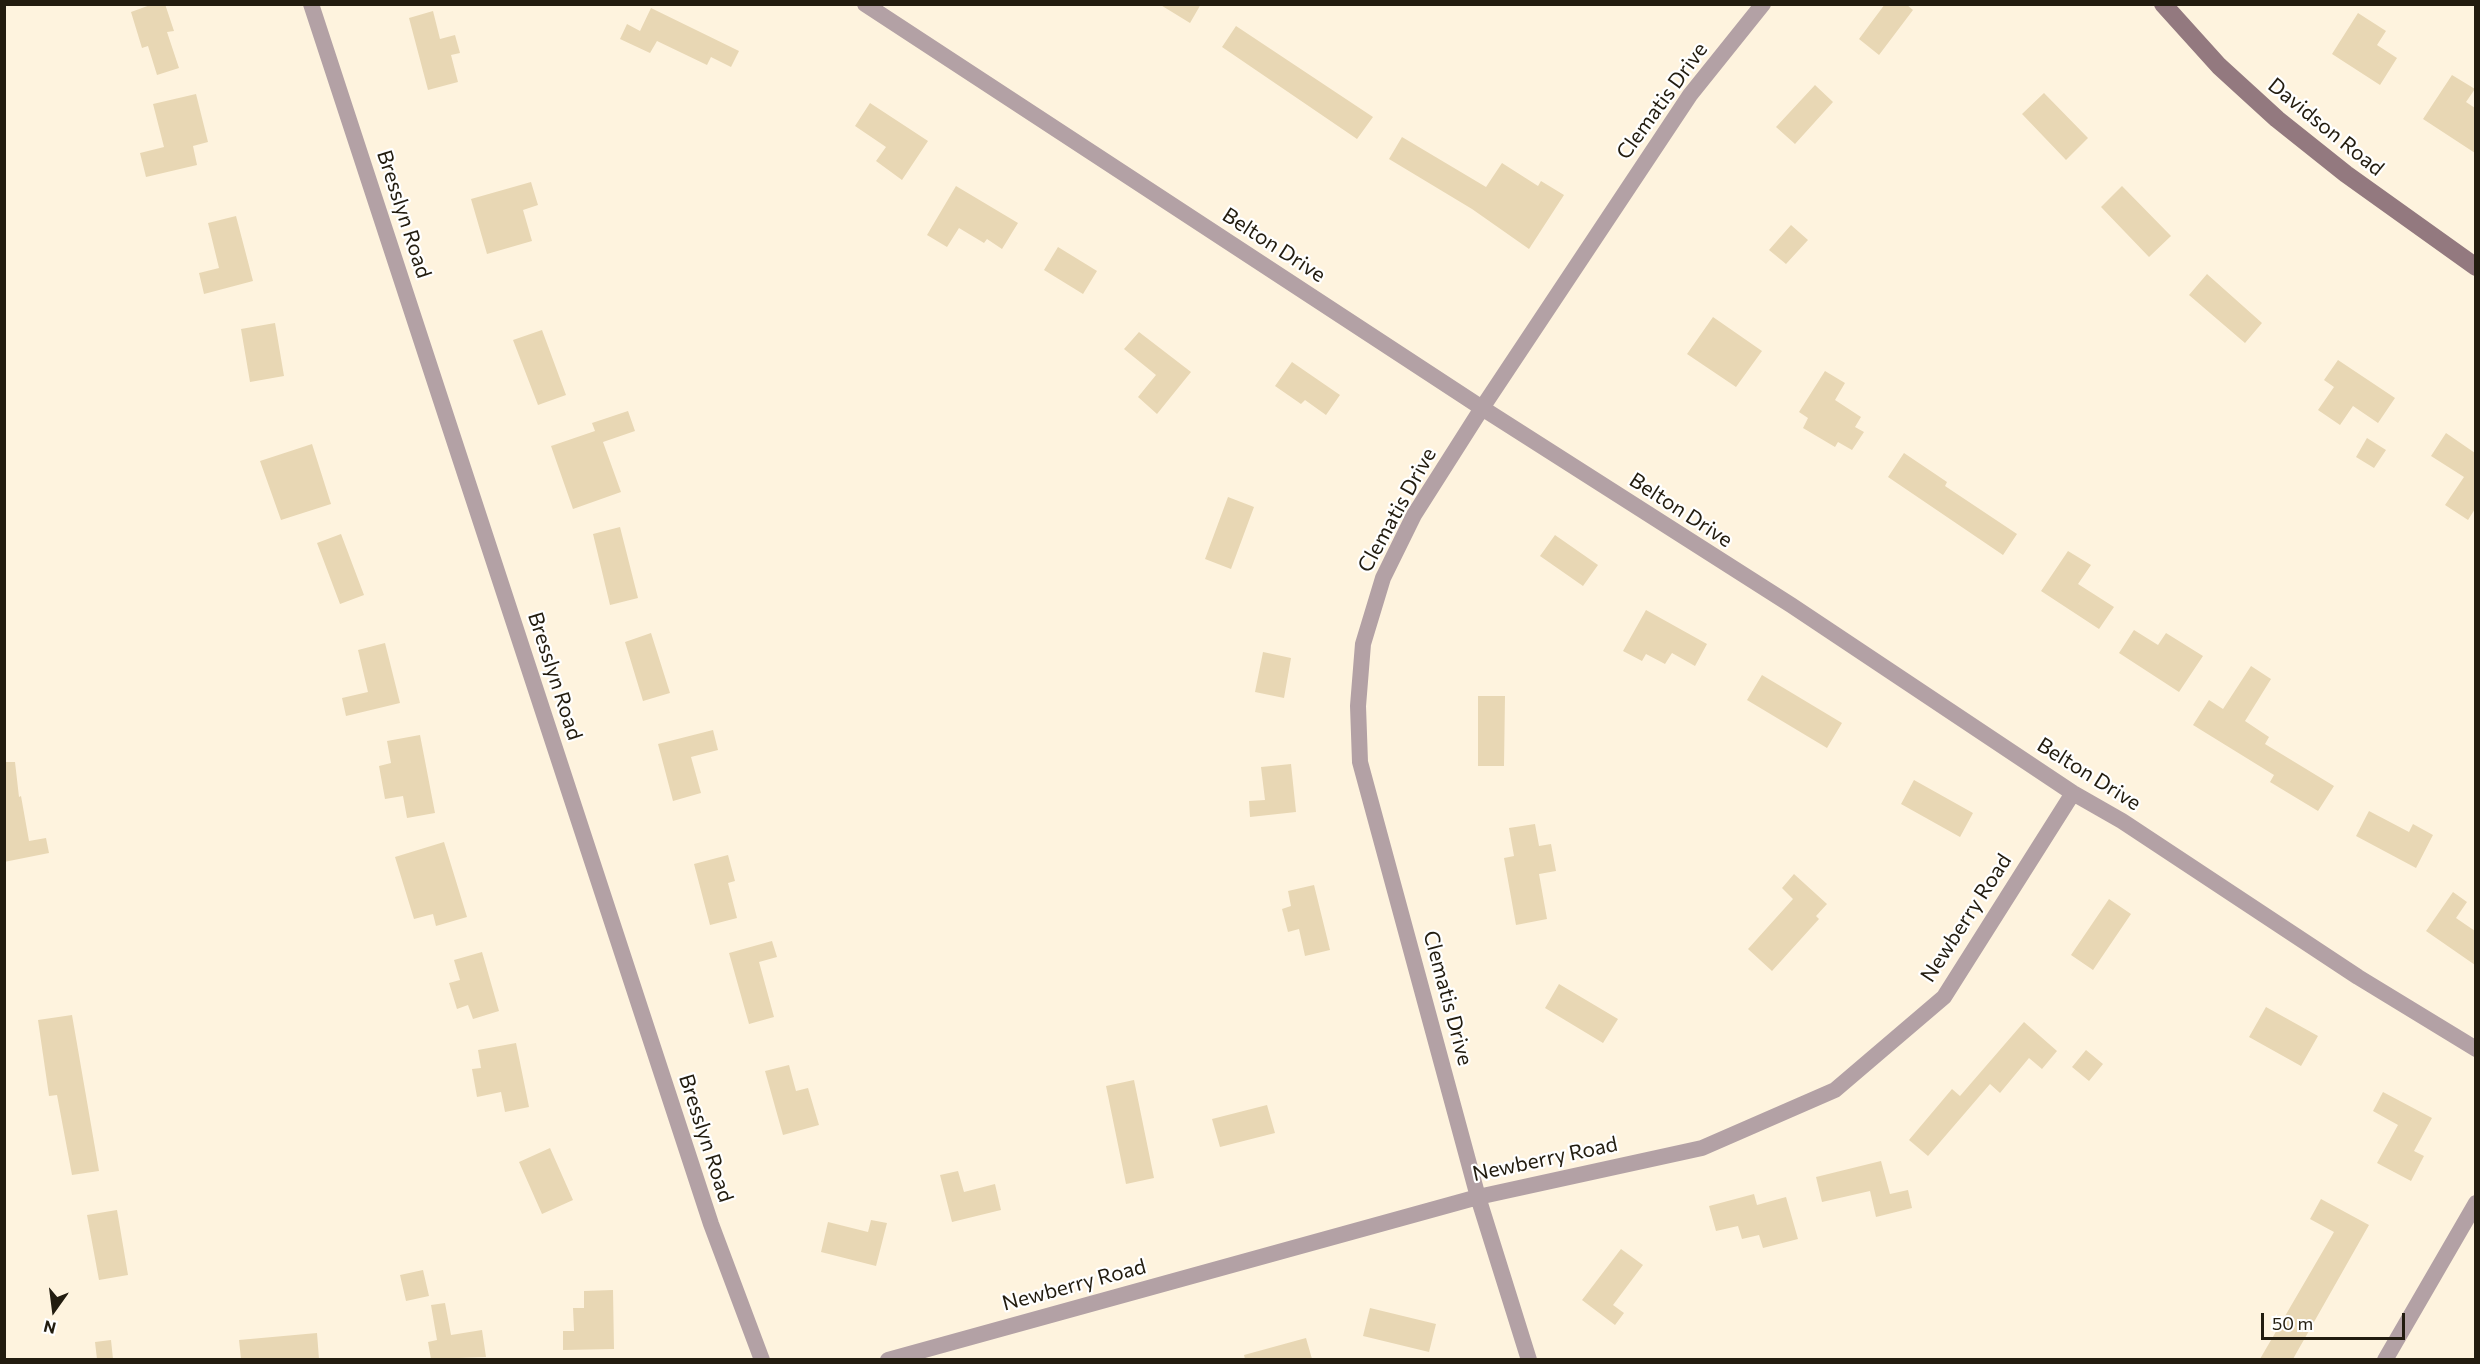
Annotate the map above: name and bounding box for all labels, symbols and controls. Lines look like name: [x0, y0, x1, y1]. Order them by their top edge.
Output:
street label: Clematis Drive: [1611, 38, 1713, 164]
street label: Davidson Road: [2263, 73, 2389, 181]
street label: Bresslyn Road: [371, 147, 437, 281]
street label: Belton Drive: [1218, 202, 1330, 288]
street label: Clematis Drive: [1352, 443, 1442, 577]
street label: Belton Drive: [1625, 467, 1737, 553]
street label: Bresslyn Road: [522, 609, 588, 743]
street label: Belton Drive: [2032, 732, 2146, 816]
street label: Newberry Road: [1915, 849, 2017, 987]
street label: Clematis Drive: [1418, 928, 1478, 1068]
street label: Bresslyn Road: [673, 1071, 739, 1205]
street label: Newberry Road: [1470, 1131, 1620, 1187]
street label: Newberry Road: [999, 1254, 1149, 1316]
north arrow: [24, 1280, 84, 1340]
scale bar: [2264, 1301, 2408, 1339]
text: 50 m: [2272, 1312, 2313, 1334]
text: N: [41, 1317, 58, 1339]

